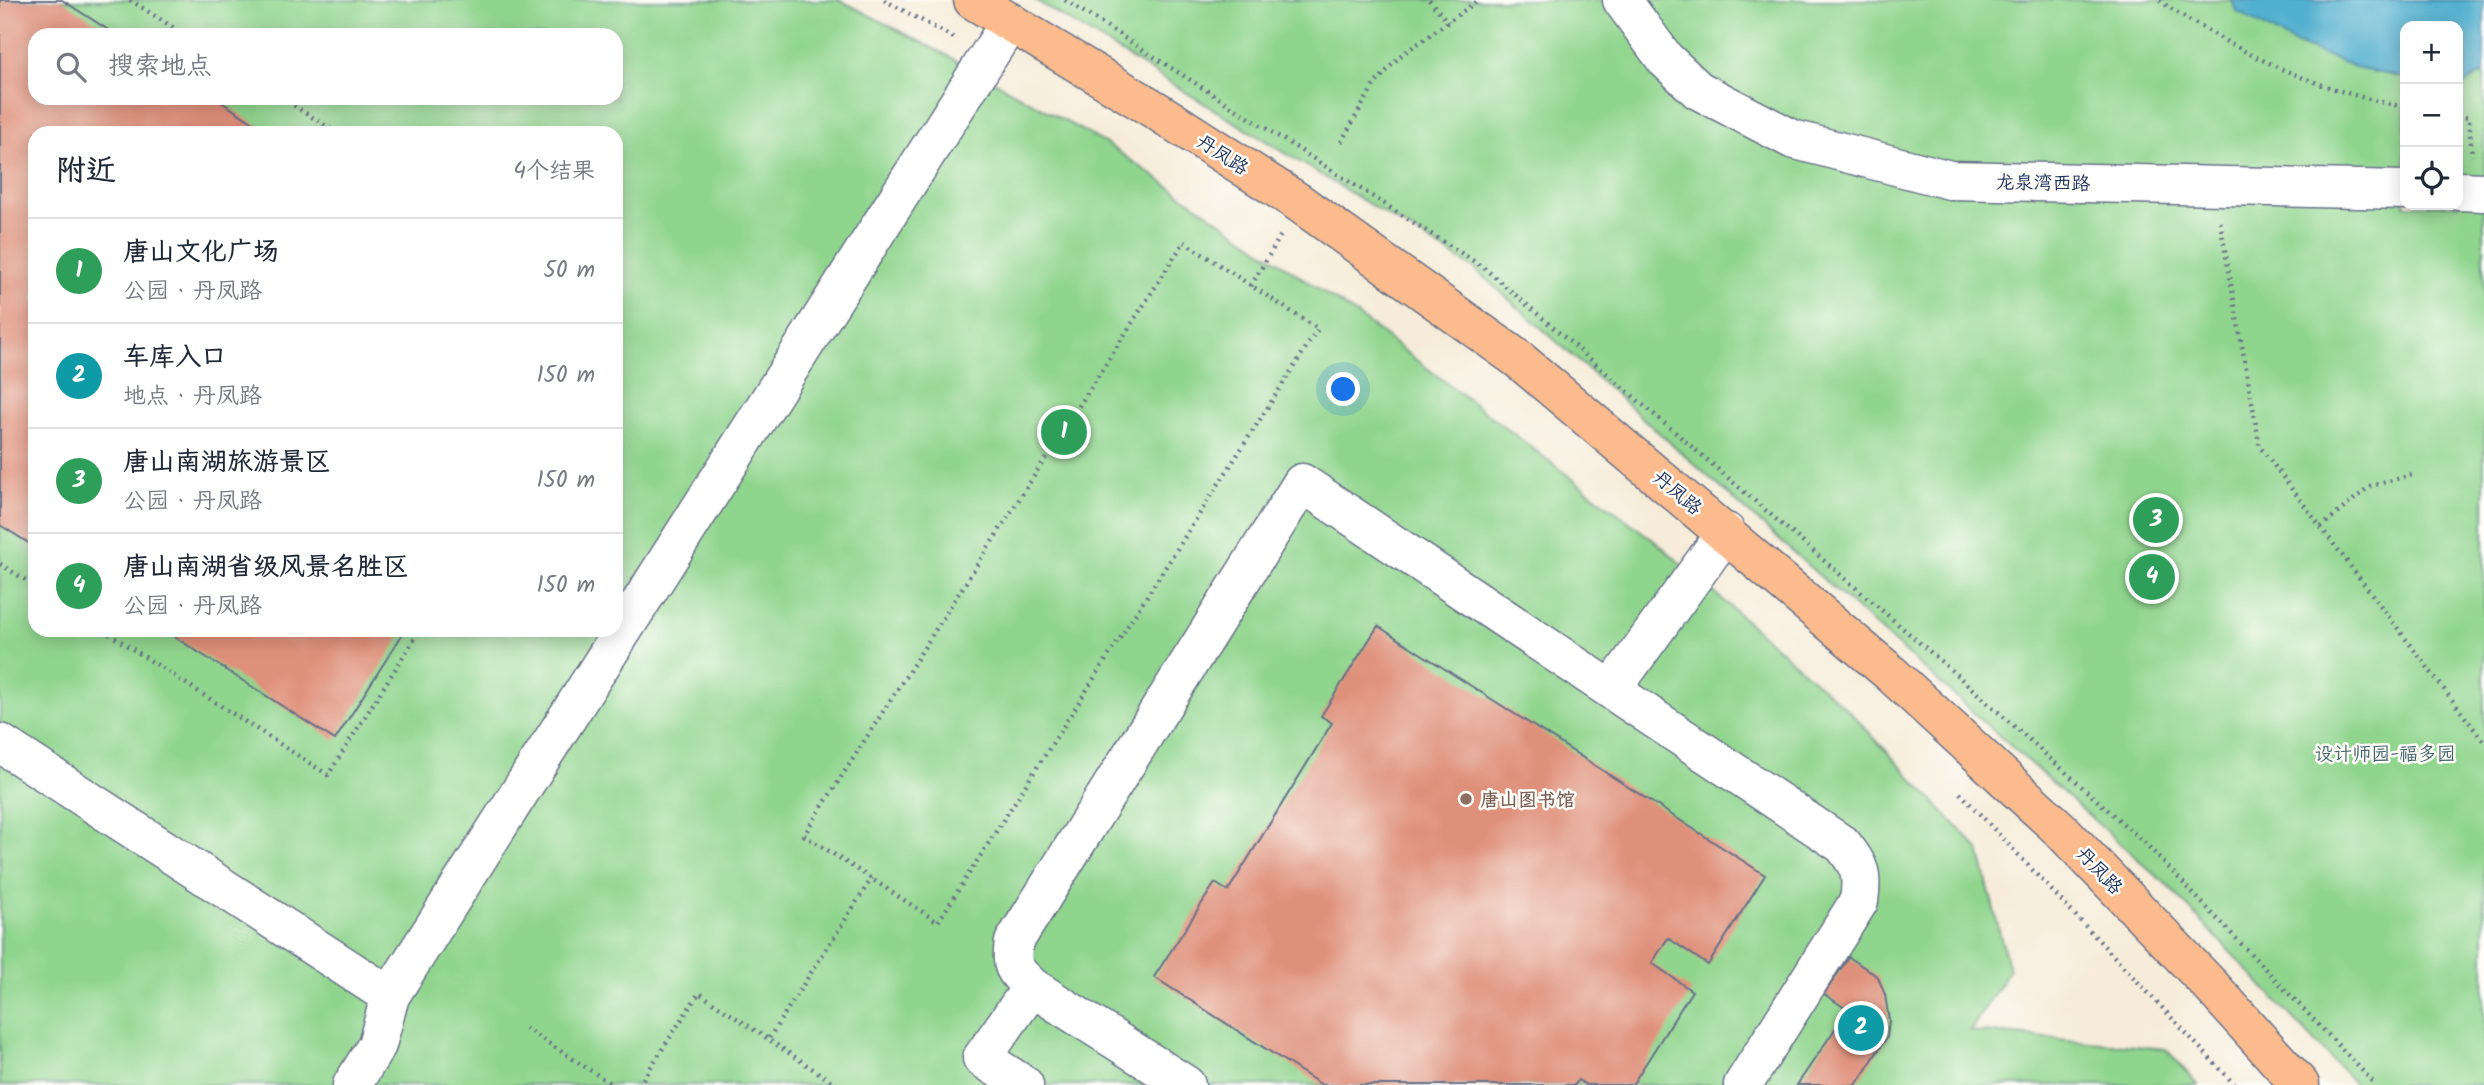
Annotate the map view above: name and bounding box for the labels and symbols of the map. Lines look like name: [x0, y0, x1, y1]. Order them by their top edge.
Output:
street label: 丹凤路: [1190, 128, 1254, 184]
street label: 龙泉湾西路: [1995, 168, 2091, 200]
your location: [1326, 372, 1360, 406]
pin: 1: [1041, 406, 1087, 458]
street label: 丹凤路: [1645, 464, 1708, 523]
pin: 3: [2133, 494, 2179, 546]
pin: 4: [2129, 551, 2175, 603]
park label: 设计师园-福多园: [2314, 740, 2456, 770]
place label: 唐山图书馆: [1480, 786, 1575, 816]
marker: 唐山图书馆: [1458, 791, 1474, 807]
street label: 丹凤路: [2068, 840, 2129, 902]
pin: 2: [1838, 1002, 1884, 1054]

